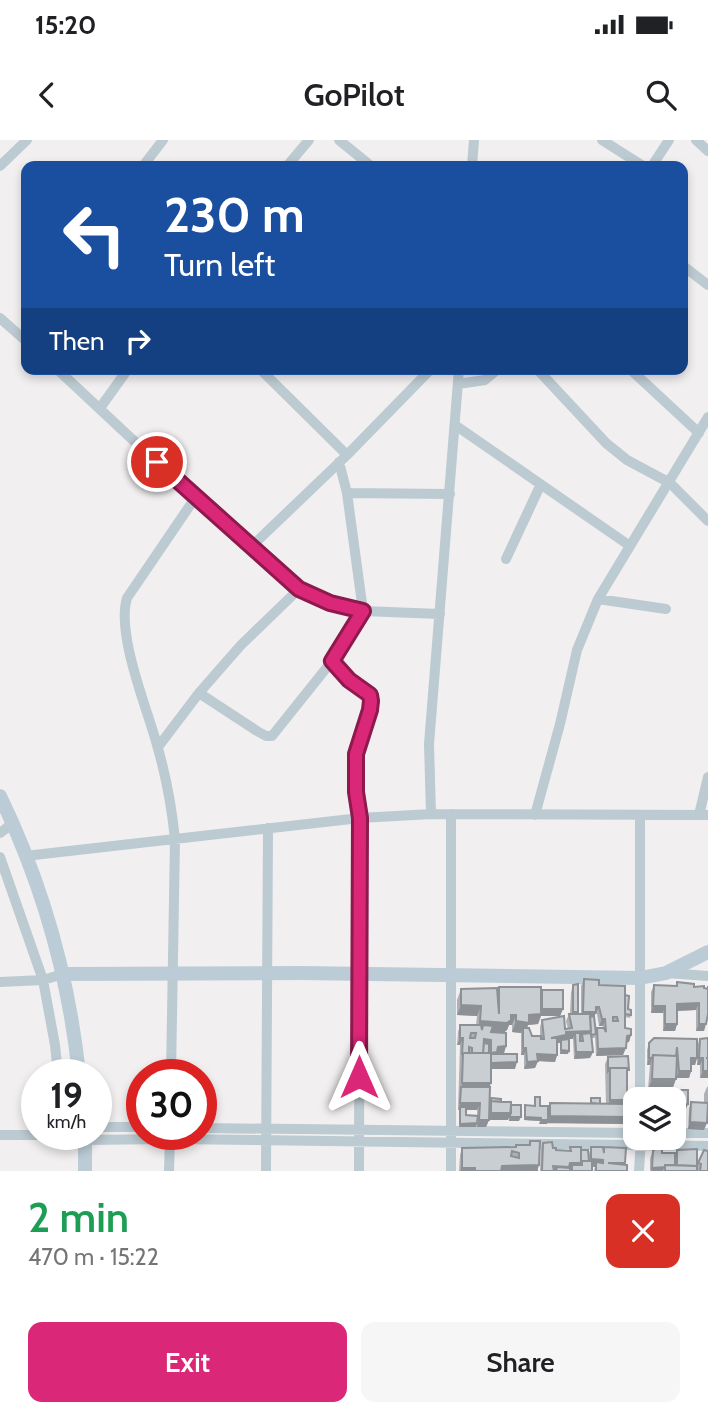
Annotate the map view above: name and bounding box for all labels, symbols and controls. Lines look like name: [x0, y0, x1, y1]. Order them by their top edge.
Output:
text: 15:20: [35, 9, 96, 41]
text: GoPilot: [303, 75, 405, 114]
icon: back: [28, 76, 66, 114]
icon: search: [642, 76, 680, 114]
text: 230 m: [164, 185, 305, 244]
icon: left: [49, 189, 140, 280]
text: Turn left: [164, 245, 275, 284]
icon: right: [119, 322, 157, 360]
text: Then: [49, 325, 105, 357]
pin: [127, 432, 187, 492]
icon: arrive: [138, 443, 176, 481]
position arrow: [322, 1040, 396, 1114]
speed limit sign: 30: [126, 1059, 217, 1150]
text: 19: [50, 1074, 83, 1117]
map controls: [623, 1087, 686, 1150]
button: layers: [623, 1087, 686, 1150]
text: km/h: [47, 1111, 86, 1133]
text: 2 min: [28, 1191, 129, 1243]
button: close: [606, 1194, 680, 1268]
text: 470 m · 15:22: [28, 1243, 159, 1271]
button: Exit: [28, 1322, 347, 1402]
button: Share: [361, 1322, 680, 1402]

